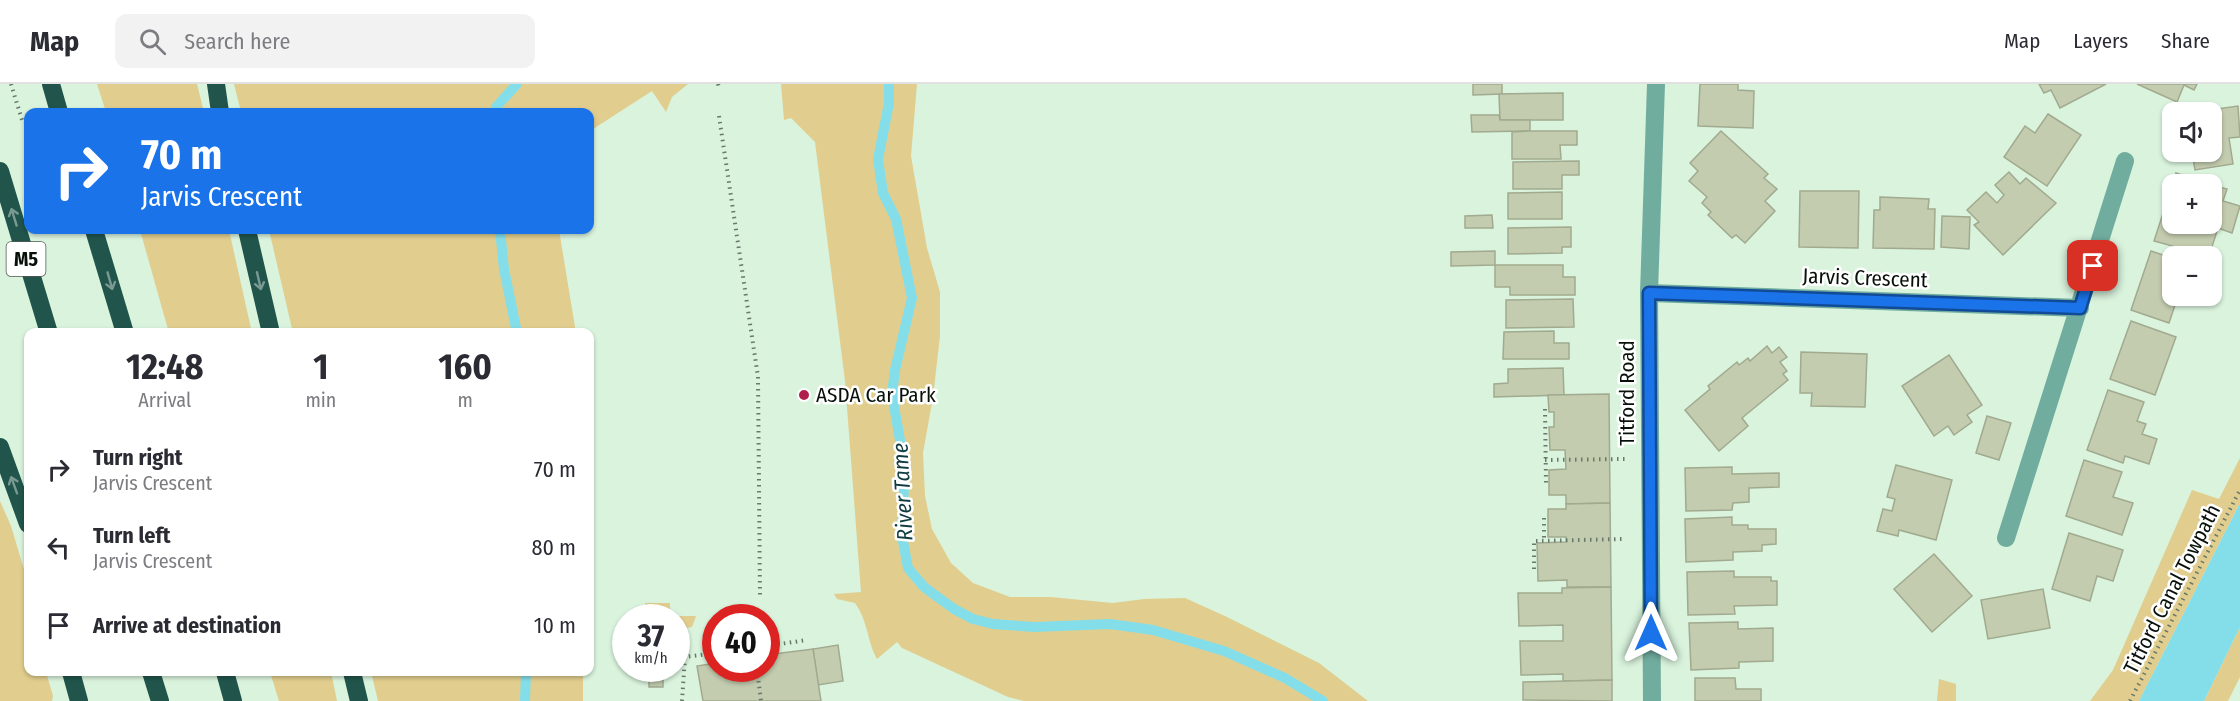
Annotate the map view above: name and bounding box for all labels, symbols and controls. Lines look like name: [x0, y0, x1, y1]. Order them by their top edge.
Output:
search box: [115, 14, 535, 68]
text: Map: [30, 25, 79, 58]
icon: search: [136, 25, 169, 58]
text: Search here: [184, 28, 290, 55]
text: Map: [2004, 28, 2040, 54]
text: Layers: [2073, 28, 2128, 54]
text: Share: [2161, 28, 2210, 54]
map controls: [2162, 102, 2222, 306]
button: sound: [2162, 102, 2222, 162]
text: 70 m: [141, 130, 222, 180]
icon: right: [42, 132, 120, 210]
button: +: [2162, 174, 2222, 234]
text: Jarvis Crescent: [141, 181, 302, 213]
one-way arrow: [8, 208, 19, 227]
pin: [2067, 240, 2118, 291]
road number: M5: [6, 242, 46, 276]
button: −: [2162, 246, 2222, 306]
icon: arrive: [2076, 249, 2109, 282]
street label: Jarvis Crescent: [1802, 263, 1928, 293]
one-way arrow: [105, 271, 116, 290]
one-way arrow: [254, 271, 266, 290]
street label: Titford Road: [1614, 340, 1640, 446]
text: 12:48: [126, 345, 203, 389]
text: 1: [313, 345, 328, 389]
text: 160: [438, 345, 492, 389]
place label: ASDA Car Park: [816, 382, 936, 408]
text: Arrival: [138, 388, 191, 412]
text: min: [305, 388, 336, 412]
text: m: [457, 388, 473, 412]
marker: ASDA Car Park: [797, 388, 811, 402]
water label: River Tame: [886, 442, 919, 542]
text: Turn right: [93, 444, 182, 471]
icon: right: [42, 453, 75, 486]
text: 70 m: [534, 456, 576, 483]
text: Jarvis Crescent: [93, 471, 212, 495]
one-way arrow: [8, 477, 19, 495]
street label: Titford Canal Towpath: [2118, 500, 2226, 678]
text: Turn left: [93, 522, 171, 549]
icon: left: [42, 531, 75, 564]
text: 80 m: [531, 534, 576, 561]
text: Jarvis Crescent: [93, 549, 212, 573]
position arrow: [1619, 601, 1683, 665]
speed limit sign: 40: [702, 604, 780, 682]
icon: arrive: [42, 609, 75, 642]
text: Arrive at destination: [93, 612, 281, 639]
text: 10 m: [534, 612, 576, 639]
text: 37: [638, 618, 664, 654]
text: km/h: [634, 649, 668, 667]

